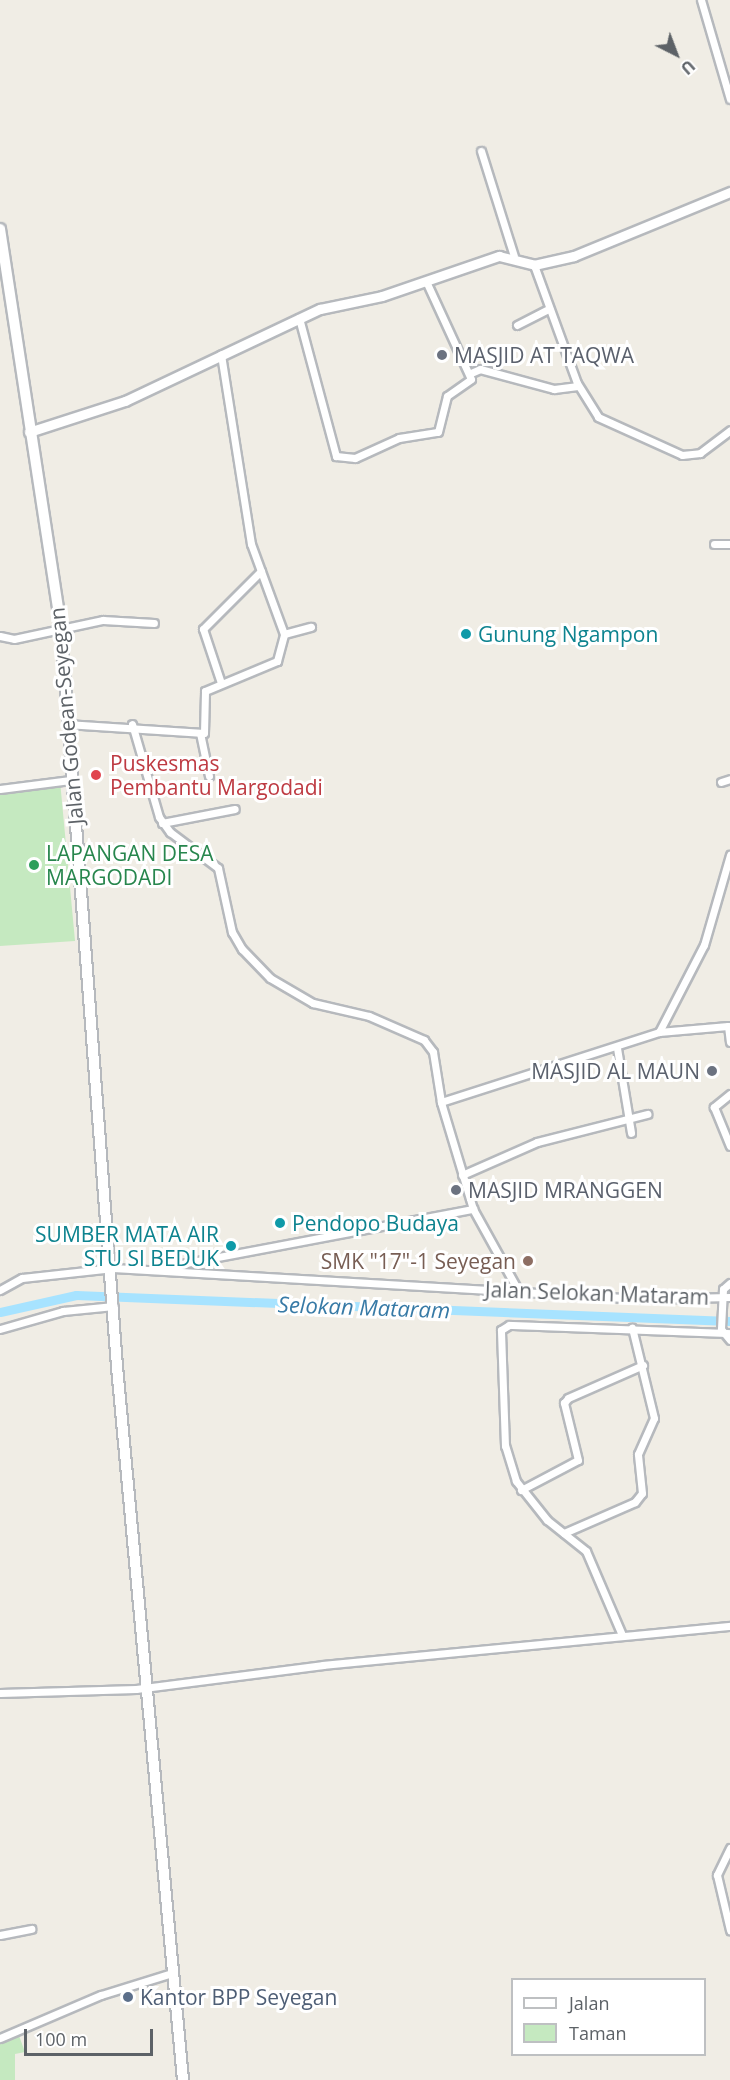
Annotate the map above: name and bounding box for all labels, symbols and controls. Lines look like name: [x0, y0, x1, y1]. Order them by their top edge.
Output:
north arrow: [646, 24, 706, 84]
text: U: [676, 55, 700, 80]
place label: MASJID AT TAQWA: [454, 342, 634, 368]
marker: MASJID AT TAQWA: [435, 348, 449, 362]
street label: Jalan Godean-Seyegan: [44, 606, 88, 826]
place label: Gunung Ngampon: [478, 621, 658, 647]
marker: Gunung Ngampon: [459, 627, 473, 641]
place label: Puskesmas Pembantu Margodadi: [110, 750, 323, 800]
marker: Puskesmas Pembantu Margodadi: [87, 766, 105, 784]
place label: LAPANGAN DESA MARGODADI: [46, 840, 213, 890]
marker: LAPANGAN DESA MARGODADI: [27, 858, 41, 872]
place label: MASJID AL MAUN: [531, 1058, 700, 1084]
marker: MASJID AL MAUN: [705, 1064, 719, 1078]
place label: MASJID MRANGGEN: [468, 1177, 663, 1203]
marker: MASJID MRANGGEN: [449, 1183, 463, 1197]
place label: Pendopo Budaya: [292, 1210, 459, 1236]
marker: Pendopo Budaya: [273, 1216, 287, 1230]
place label: SUMBER MATA AIR STU SI BEDUK: [35, 1221, 219, 1271]
marker: SUMBER MATA AIR STU SI BEDUK: [224, 1239, 238, 1253]
place label: SMK "17"-1 Seyegan: [321, 1248, 516, 1274]
marker: SMK "17"-1 Seyegan: [521, 1254, 535, 1268]
street label: Jalan Selokan Mataram: [484, 1276, 710, 1310]
water label: Selokan Mataram: [277, 1291, 451, 1323]
legend: [511, 1978, 706, 2056]
place label: Kantor BPP Seyegan: [140, 1984, 337, 2010]
marker: Kantor BPP Seyegan: [121, 1990, 135, 2004]
text: Jalan: [569, 1991, 609, 2015]
scale bar: [27, 2017, 156, 2055]
text: Taman: [569, 2021, 627, 2045]
text: 100 m: [35, 2027, 87, 2051]

